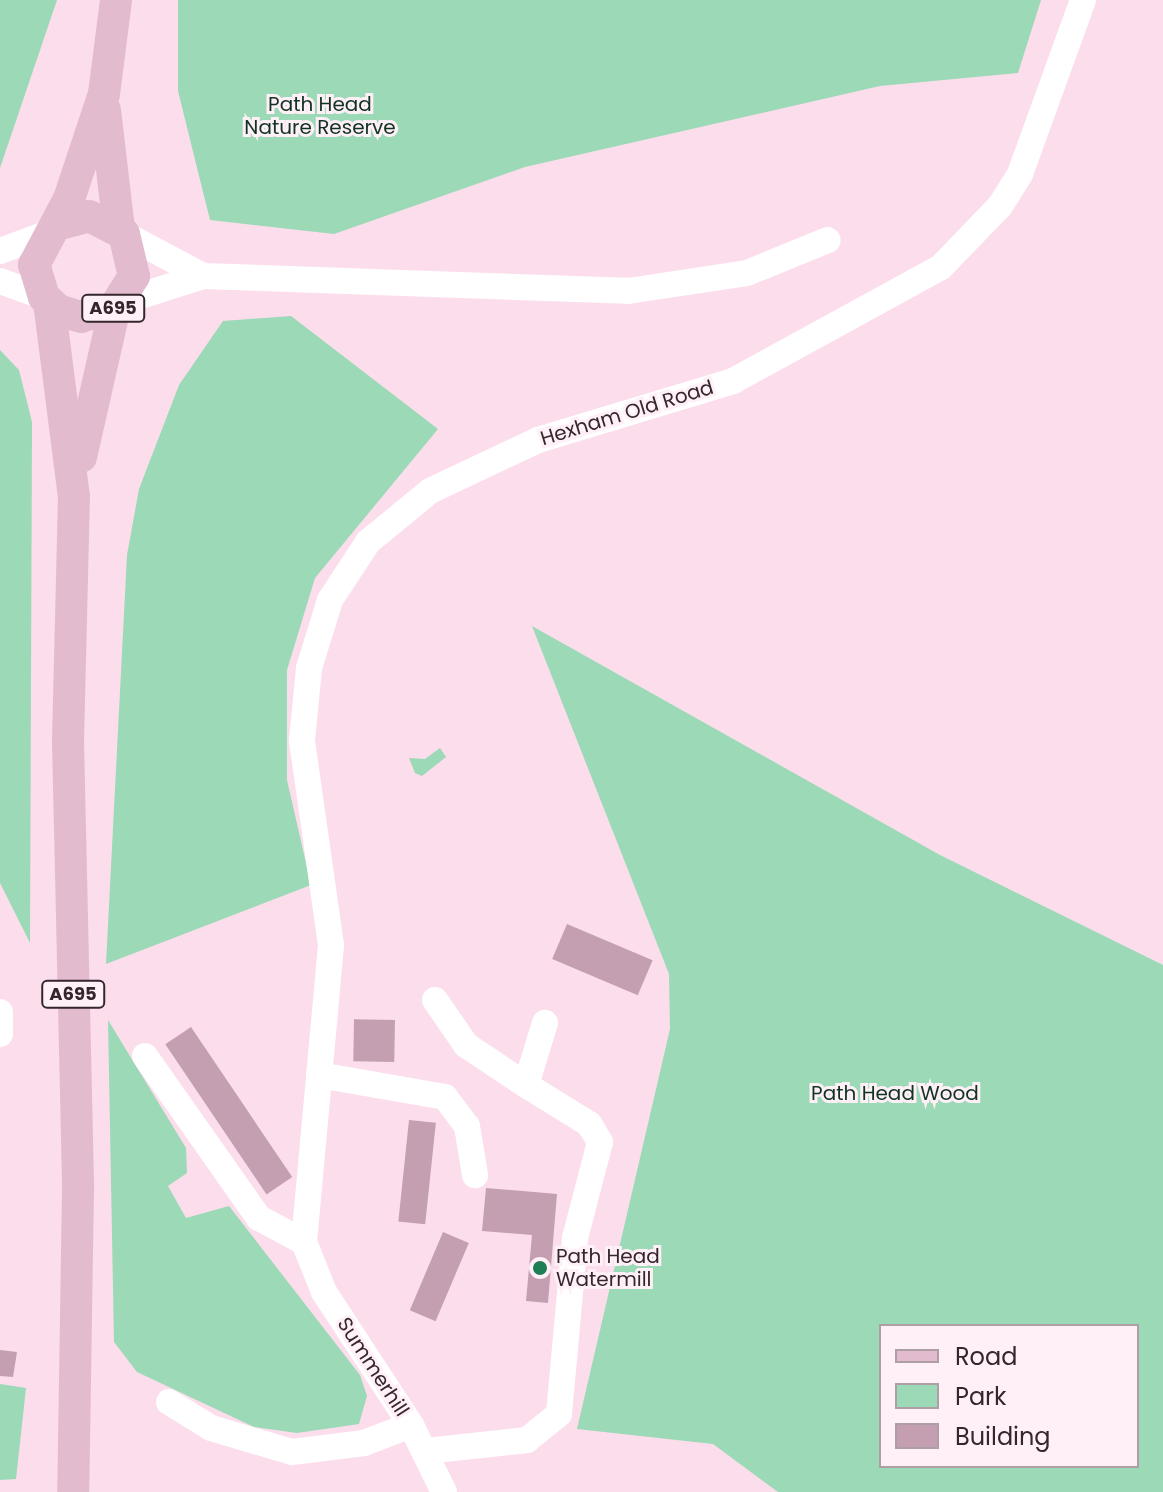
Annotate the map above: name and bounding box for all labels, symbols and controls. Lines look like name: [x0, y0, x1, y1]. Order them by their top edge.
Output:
park label: Path Head Nature Reserve: [244, 93, 396, 140]
road number: A695: [81, 294, 145, 322]
street label: Hexham Old Road: [538, 375, 716, 451]
road number: A695: [41, 980, 105, 1008]
park label: Path Head Wood: [811, 1081, 979, 1105]
place label: Path Head Watermill: [556, 1244, 660, 1291]
marker: Path Head Watermill: [531, 1259, 549, 1277]
street label: Summerhill: [332, 1313, 414, 1421]
legend: [879, 1324, 1139, 1468]
text: Road: [955, 1340, 1017, 1373]
text: Park: [955, 1380, 1006, 1413]
text: Building: [955, 1420, 1051, 1453]

